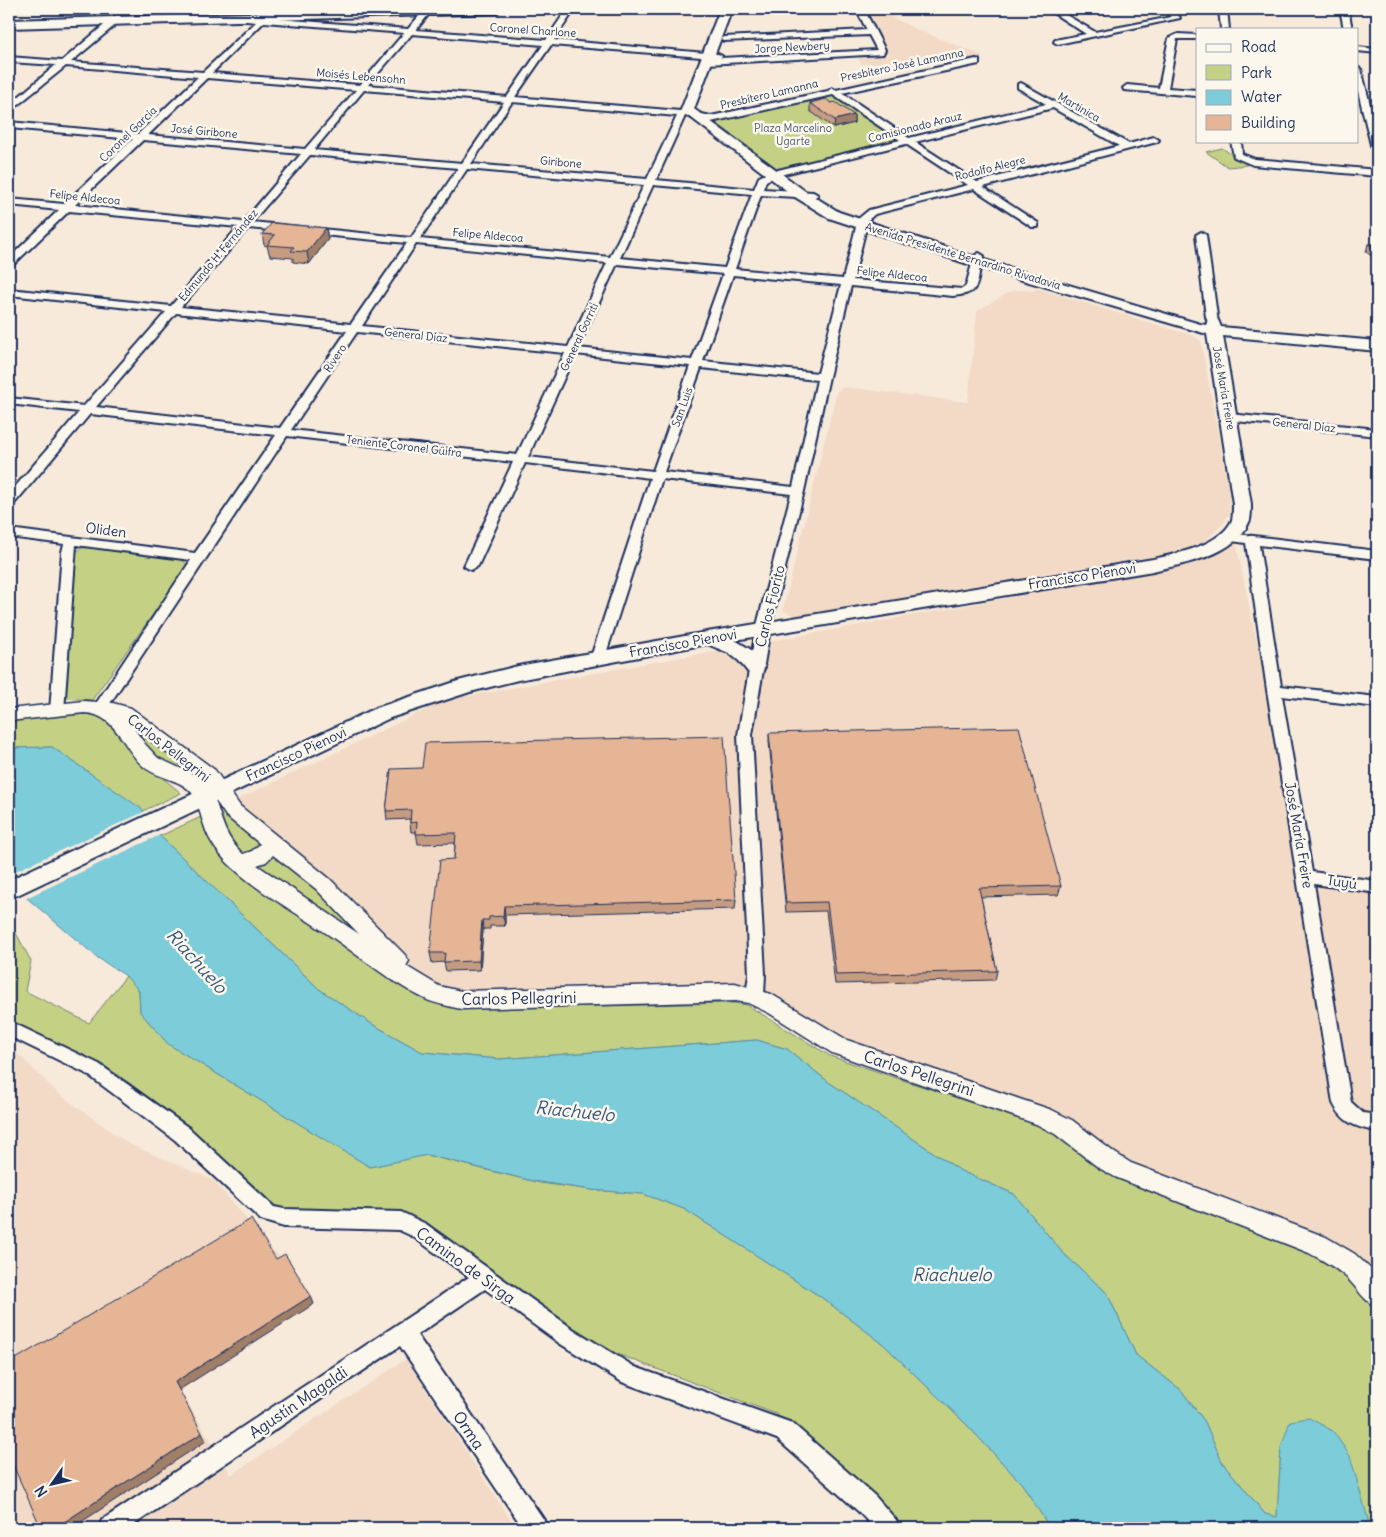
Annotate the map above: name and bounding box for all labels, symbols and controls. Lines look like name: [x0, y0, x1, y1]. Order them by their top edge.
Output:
street label: Coronel Charlone: [489, 20, 577, 40]
legend: [1196, 28, 1358, 142]
text: Road: [1241, 37, 1276, 56]
street label: Jorge Newbery: [754, 38, 830, 56]
street label: Presbítero José Lamanna: [839, 45, 965, 85]
text: Park: [1241, 63, 1272, 82]
street label: Moisés Lebensohn: [316, 65, 406, 87]
street label: Presbítero Lamanna: [719, 76, 819, 112]
text: Water: [1241, 87, 1282, 106]
street label: Martinica: [1055, 89, 1103, 125]
street label: Coronel García: [96, 103, 160, 165]
street label: Comisionado Arauz: [867, 109, 963, 145]
text: Building: [1241, 113, 1296, 132]
street label: José Giribone: [170, 121, 238, 141]
park label: Plaza Marcelino Ugarte: [754, 121, 832, 148]
street label: Rodolfo Alegre: [953, 152, 1027, 184]
street label: Giribone: [540, 153, 583, 171]
street label: Felipe Aldecoa: [49, 186, 121, 208]
street label: Edmundo H. Fernández: [175, 206, 261, 304]
street label: Avenida Presidente Bernardino Rivadavia: [863, 219, 1063, 293]
street label: Felipe Aldecoa: [452, 225, 524, 245]
street label: Felipe Aldecoa: [856, 263, 928, 285]
street label: General Gorriti: [557, 301, 601, 373]
street label: General Díaz: [384, 325, 448, 345]
street label: Rivero: [320, 341, 350, 375]
street label: José María Freire: [1210, 345, 1238, 431]
street label: San Luis: [668, 385, 696, 429]
street label: General Díaz: [1272, 415, 1336, 435]
street label: Teniente Coronel Güifra: [345, 432, 463, 460]
street label: Oliden: [85, 519, 127, 541]
street label: Francisco Pienovi: [1027, 559, 1137, 593]
street label: Carlos Fiorito: [751, 563, 789, 649]
street label: Francisco Pienovi: [628, 625, 738, 661]
street label: Carlos Pellegrini: [124, 710, 214, 786]
street label: Francisco Pienovi: [243, 723, 349, 785]
street label: José María Freire: [1281, 780, 1317, 890]
street label: Tuyú: [1326, 871, 1358, 893]
water label: Riachuelo: [162, 924, 233, 999]
street label: Carlos Pellegrini: [461, 987, 577, 1009]
street label: Carlos Pellegrini: [861, 1046, 977, 1100]
water label: Riachuelo: [534, 1095, 617, 1127]
street label: Camino de Sirga: [412, 1222, 520, 1308]
water label: Riachuelo: [912, 1263, 993, 1286]
street label: Agustín Magaldi: [245, 1362, 351, 1442]
street label: Orma: [449, 1407, 489, 1453]
north arrow: [28, 1460, 78, 1510]
text: N: [31, 1482, 51, 1500]

